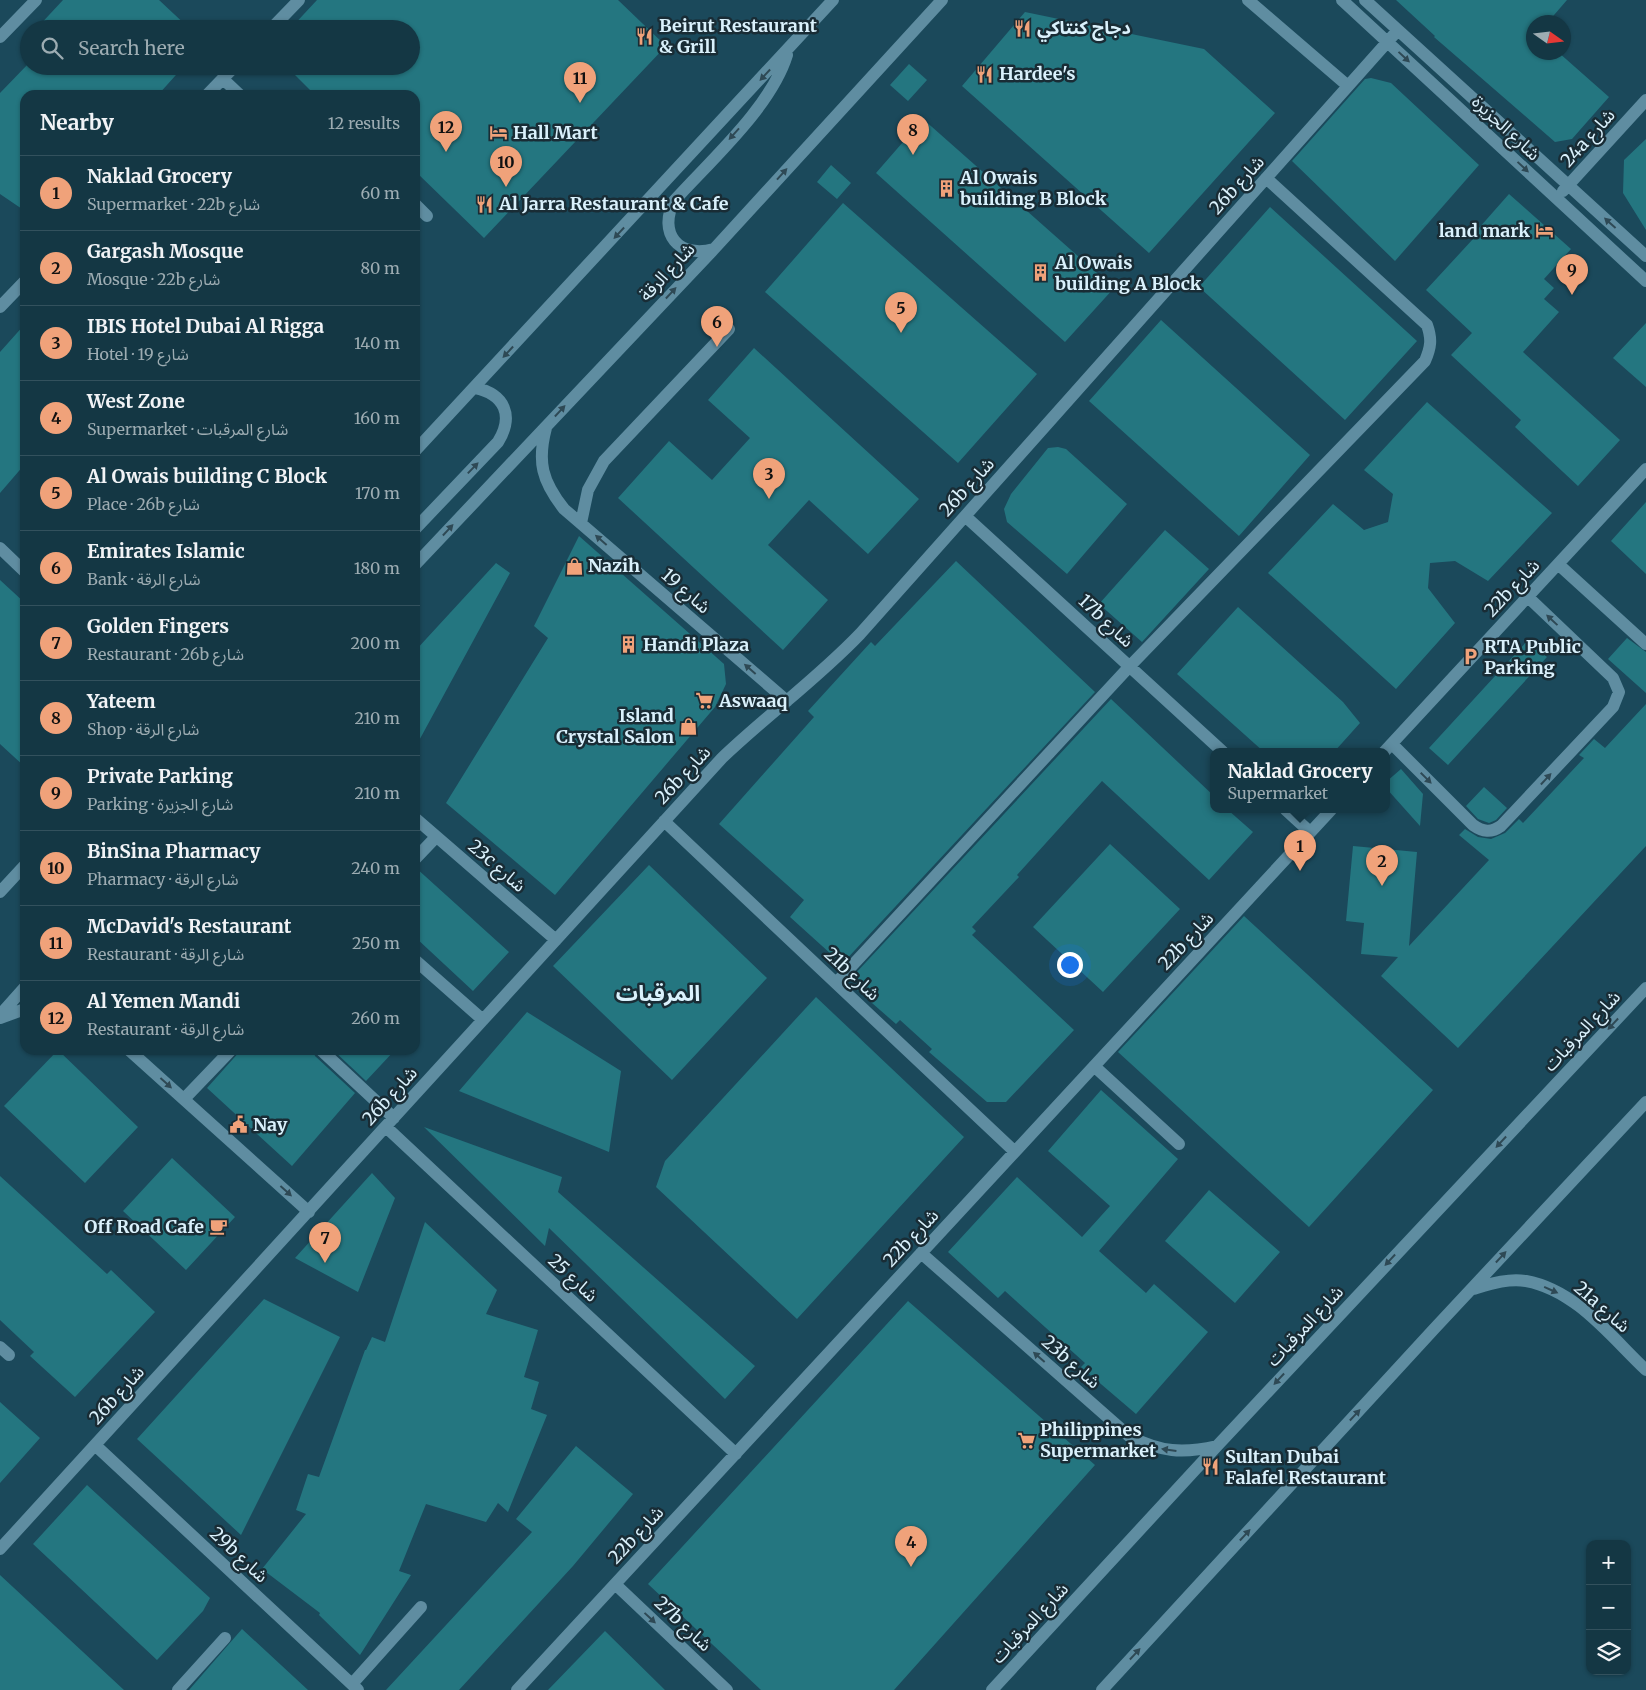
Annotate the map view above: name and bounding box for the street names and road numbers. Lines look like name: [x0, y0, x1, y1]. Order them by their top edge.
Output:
street label: شارع الجزيرة: [1465, 90, 1545, 167]
street label: 24a شارع: [1555, 104, 1622, 174]
street label: 26b شارع: [1204, 150, 1271, 221]
street label: شارع الرقة: [634, 238, 702, 308]
street label: 26b شارع: [934, 452, 1001, 523]
street label: 22b شارع: [1479, 554, 1546, 624]
street label: شارع 19: [655, 563, 716, 620]
street label: 17b شارع: [1072, 589, 1139, 654]
street label: 26b شارع: [650, 741, 718, 811]
street label: 23c شارع: [462, 834, 531, 899]
street label: 22b شارع: [1153, 907, 1220, 977]
street label: 21b شارع: [818, 942, 885, 1007]
street label: شارع المرقبات: [1538, 985, 1627, 1078]
street label: 26b شارع: [357, 1061, 424, 1132]
street label: 22b شارع: [878, 1204, 945, 1274]
street label: شارع 25: [542, 1249, 603, 1309]
street label: 21a شارع: [1567, 1276, 1635, 1340]
street label: شارع المرقبات: [1261, 1280, 1350, 1373]
street label: 23b شارع: [1035, 1330, 1105, 1396]
street label: 26b شارع: [84, 1360, 151, 1431]
street label: 22b شارع: [603, 1501, 670, 1571]
street label: 29b شارع: [203, 1522, 273, 1590]
street label: شارع المرقبات: [986, 1577, 1075, 1670]
street label: 27b شارع: [648, 1591, 717, 1658]

